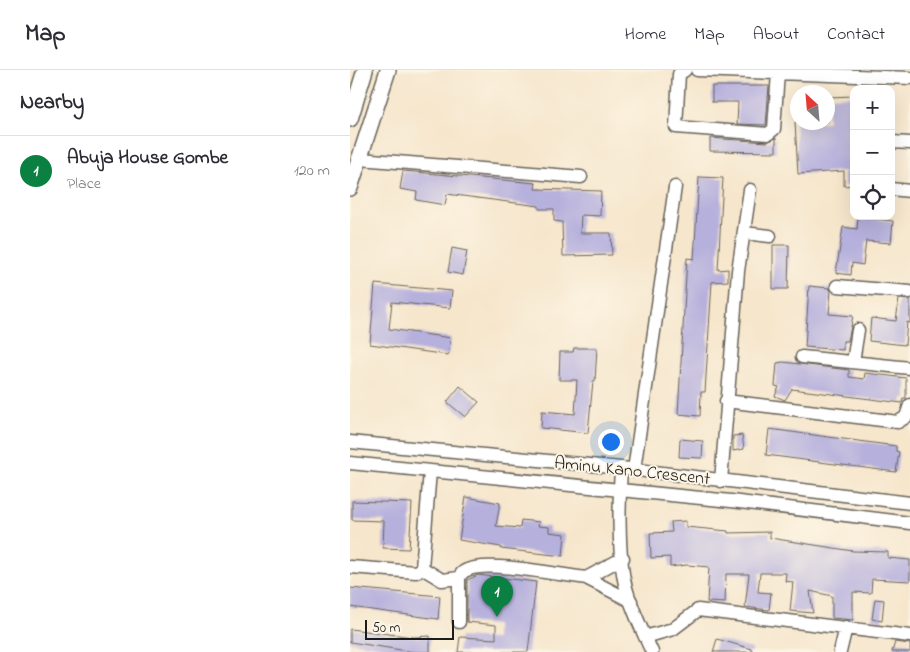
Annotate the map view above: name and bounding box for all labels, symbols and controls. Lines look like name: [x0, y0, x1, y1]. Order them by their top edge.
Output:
text: Map: [25, 17, 66, 52]
text: Home: [625, 22, 666, 48]
text: Map: [694, 22, 725, 48]
text: About: [753, 22, 799, 48]
text: Contact: [827, 22, 885, 48]
north arrow: [790, 85, 835, 130]
map controls: [850, 85, 895, 220]
button: +: [850, 85, 895, 130]
text: Nearby: [20, 88, 84, 118]
button: −: [850, 130, 895, 175]
text: Abuja House Gombe: [67, 145, 228, 172]
text: 1: [33, 159, 39, 183]
text: 120 m: [294, 159, 330, 183]
text: Place: [67, 172, 101, 196]
button: locate: [850, 175, 895, 220]
your location: [598, 429, 624, 455]
street label: Aminu Kano Crescent: [553, 451, 711, 493]
pin: 1: [481, 576, 513, 617]
scale bar: [365, 617, 454, 640]
text: 50 m: [372, 618, 400, 639]

